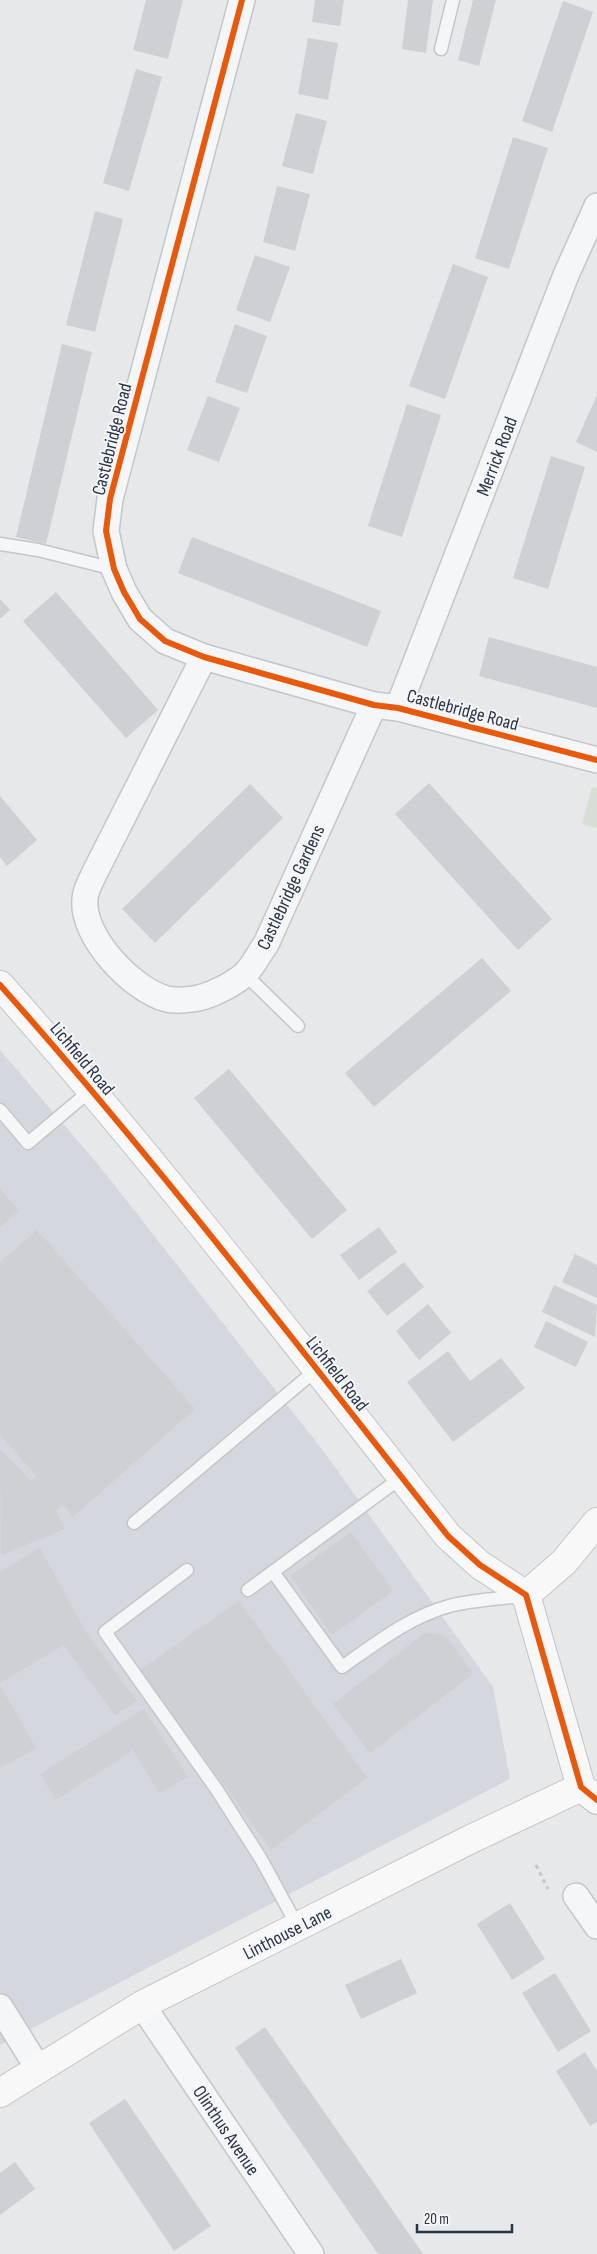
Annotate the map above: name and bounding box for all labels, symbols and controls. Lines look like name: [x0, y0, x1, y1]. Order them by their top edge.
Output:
street label: Castlebridge Road: [87, 381, 137, 498]
street label: Merrick Road: [472, 414, 523, 499]
street label: Castlebridge Road: [404, 685, 521, 736]
street label: Castlebridge Gardens: [252, 821, 330, 954]
street label: Lichfield Road: [45, 1018, 119, 1100]
street label: Lichfield Road: [301, 1332, 373, 1416]
street label: Linthouse Lane: [240, 1901, 336, 1965]
street label: Olinthus Avenue: [187, 2082, 264, 2180]
scale bar: [417, 2202, 512, 2234]
text: 20 m: [424, 2210, 449, 2229]

